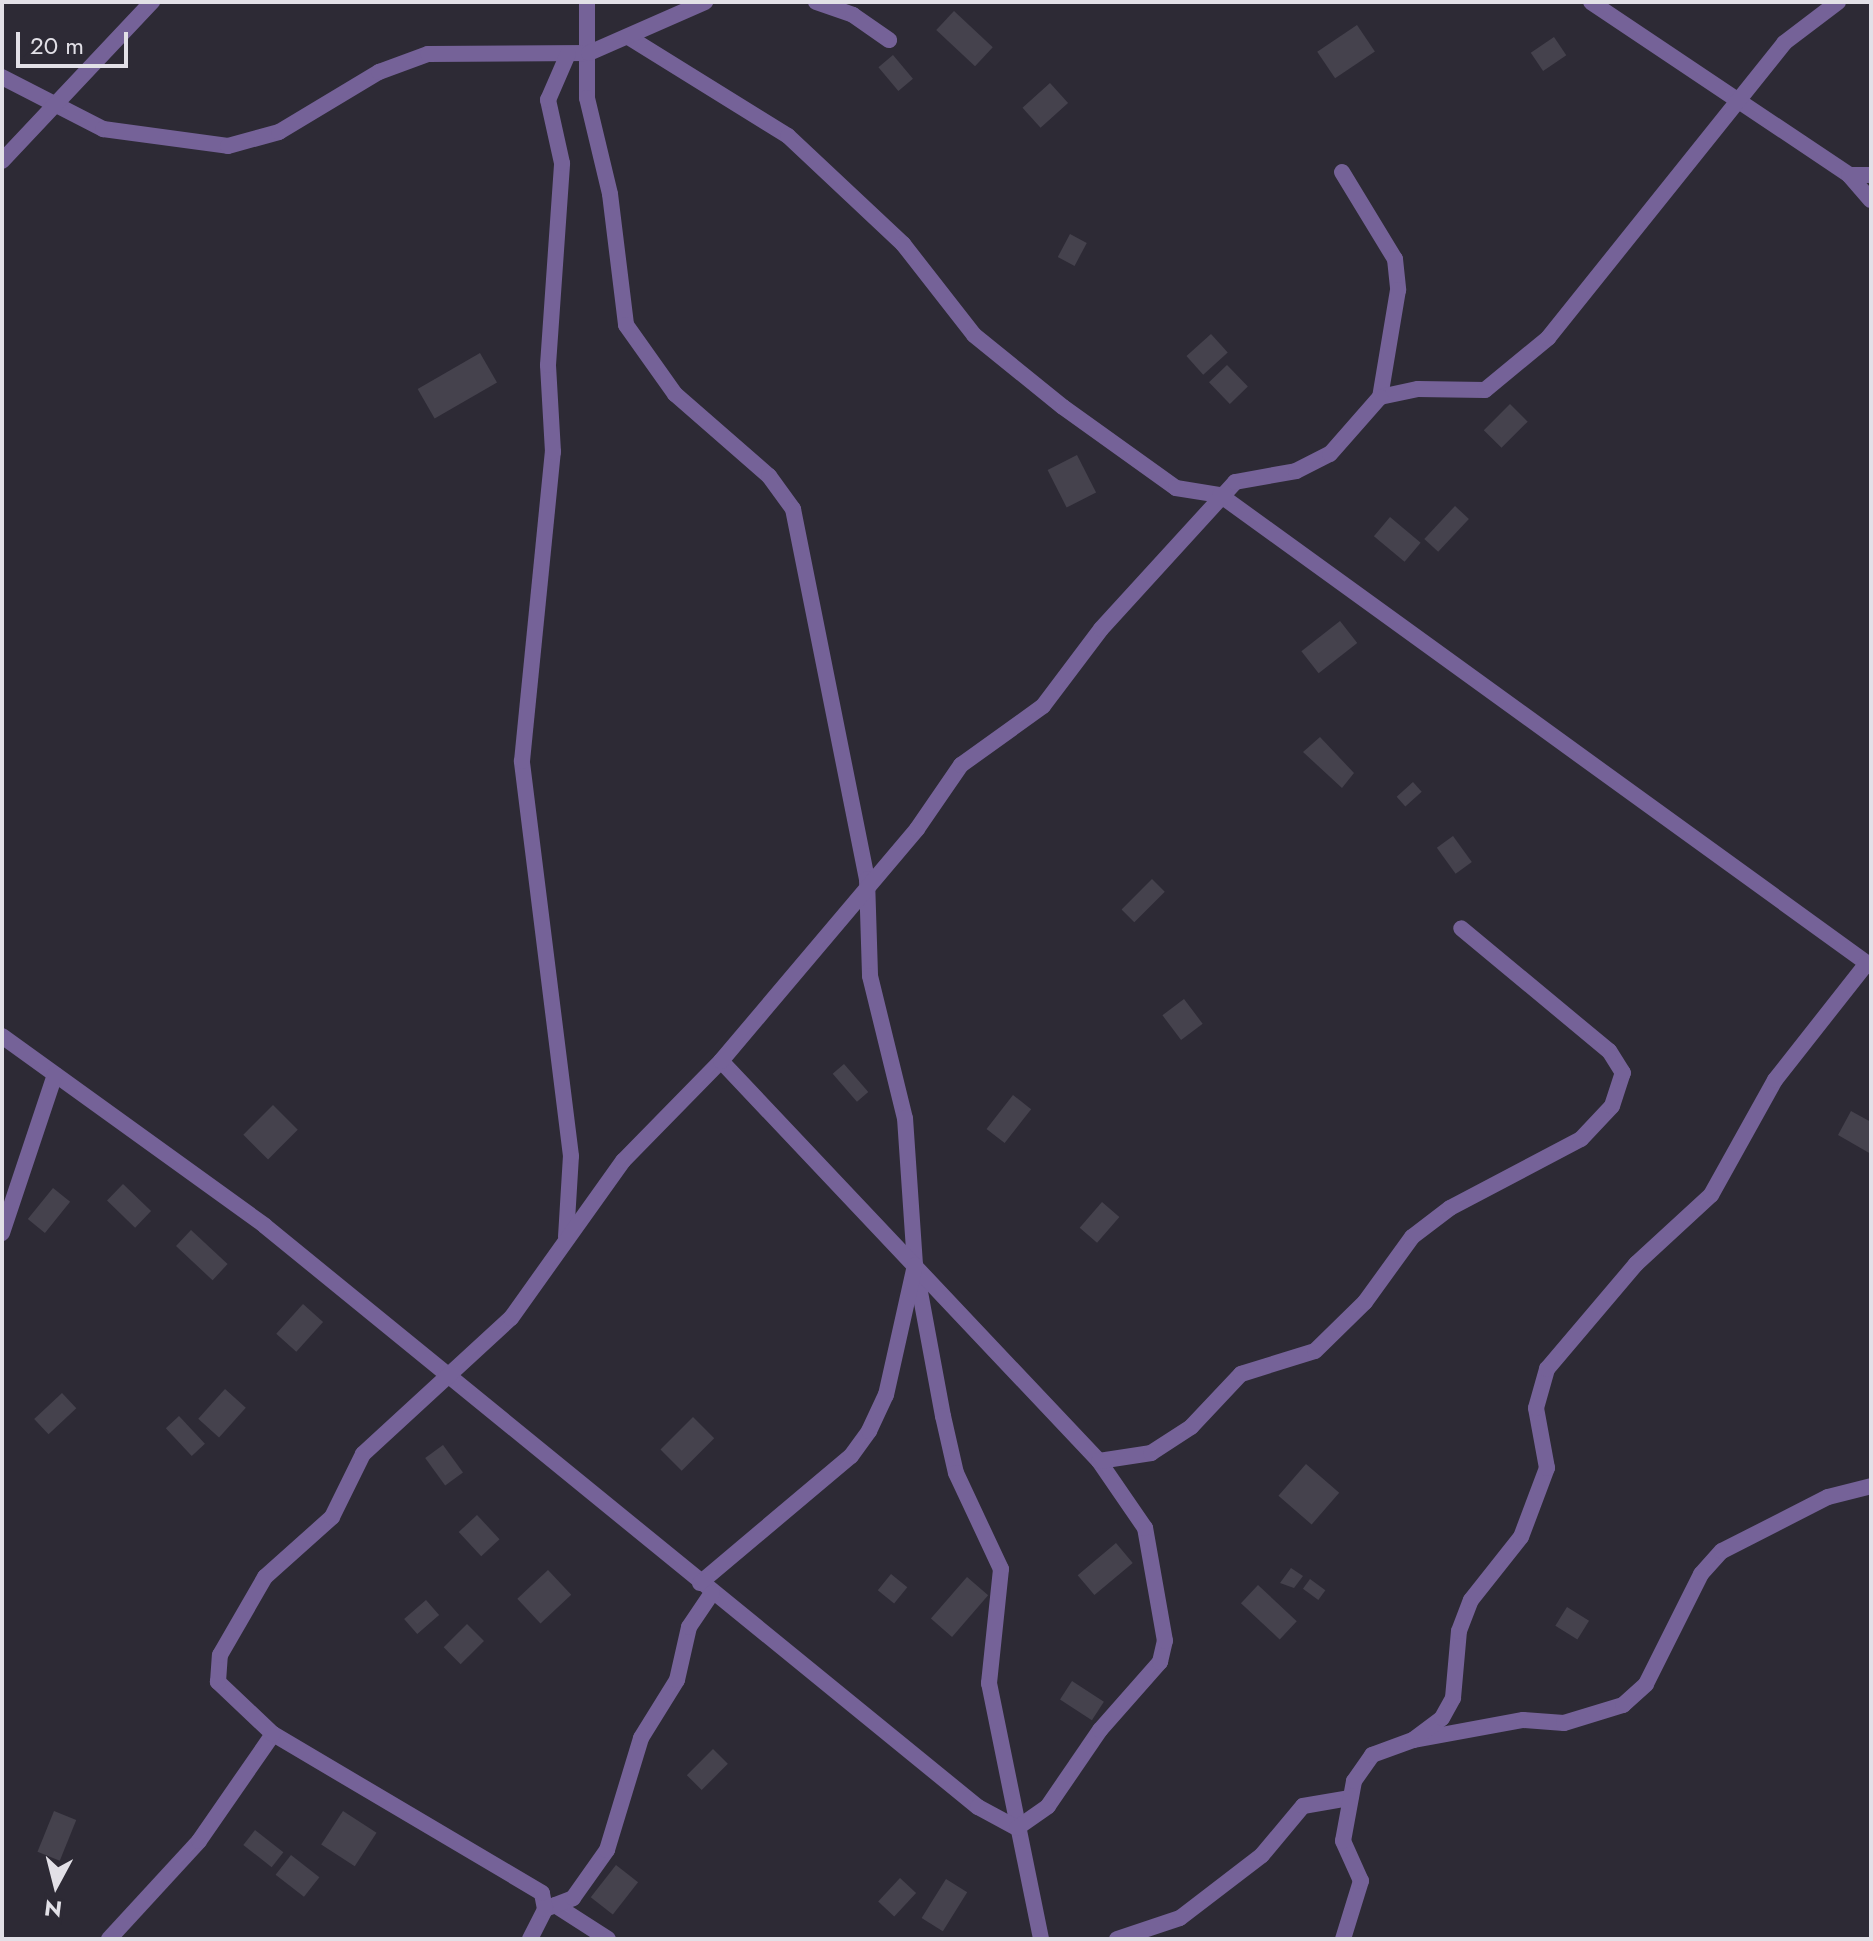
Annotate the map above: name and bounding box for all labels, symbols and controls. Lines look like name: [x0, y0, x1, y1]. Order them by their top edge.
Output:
scale bar: [20, 16, 132, 66]
text: 20 m: [30, 28, 84, 63]
north arrow: [16, 1845, 96, 1925]
text: N: [42, 1892, 64, 1926]

